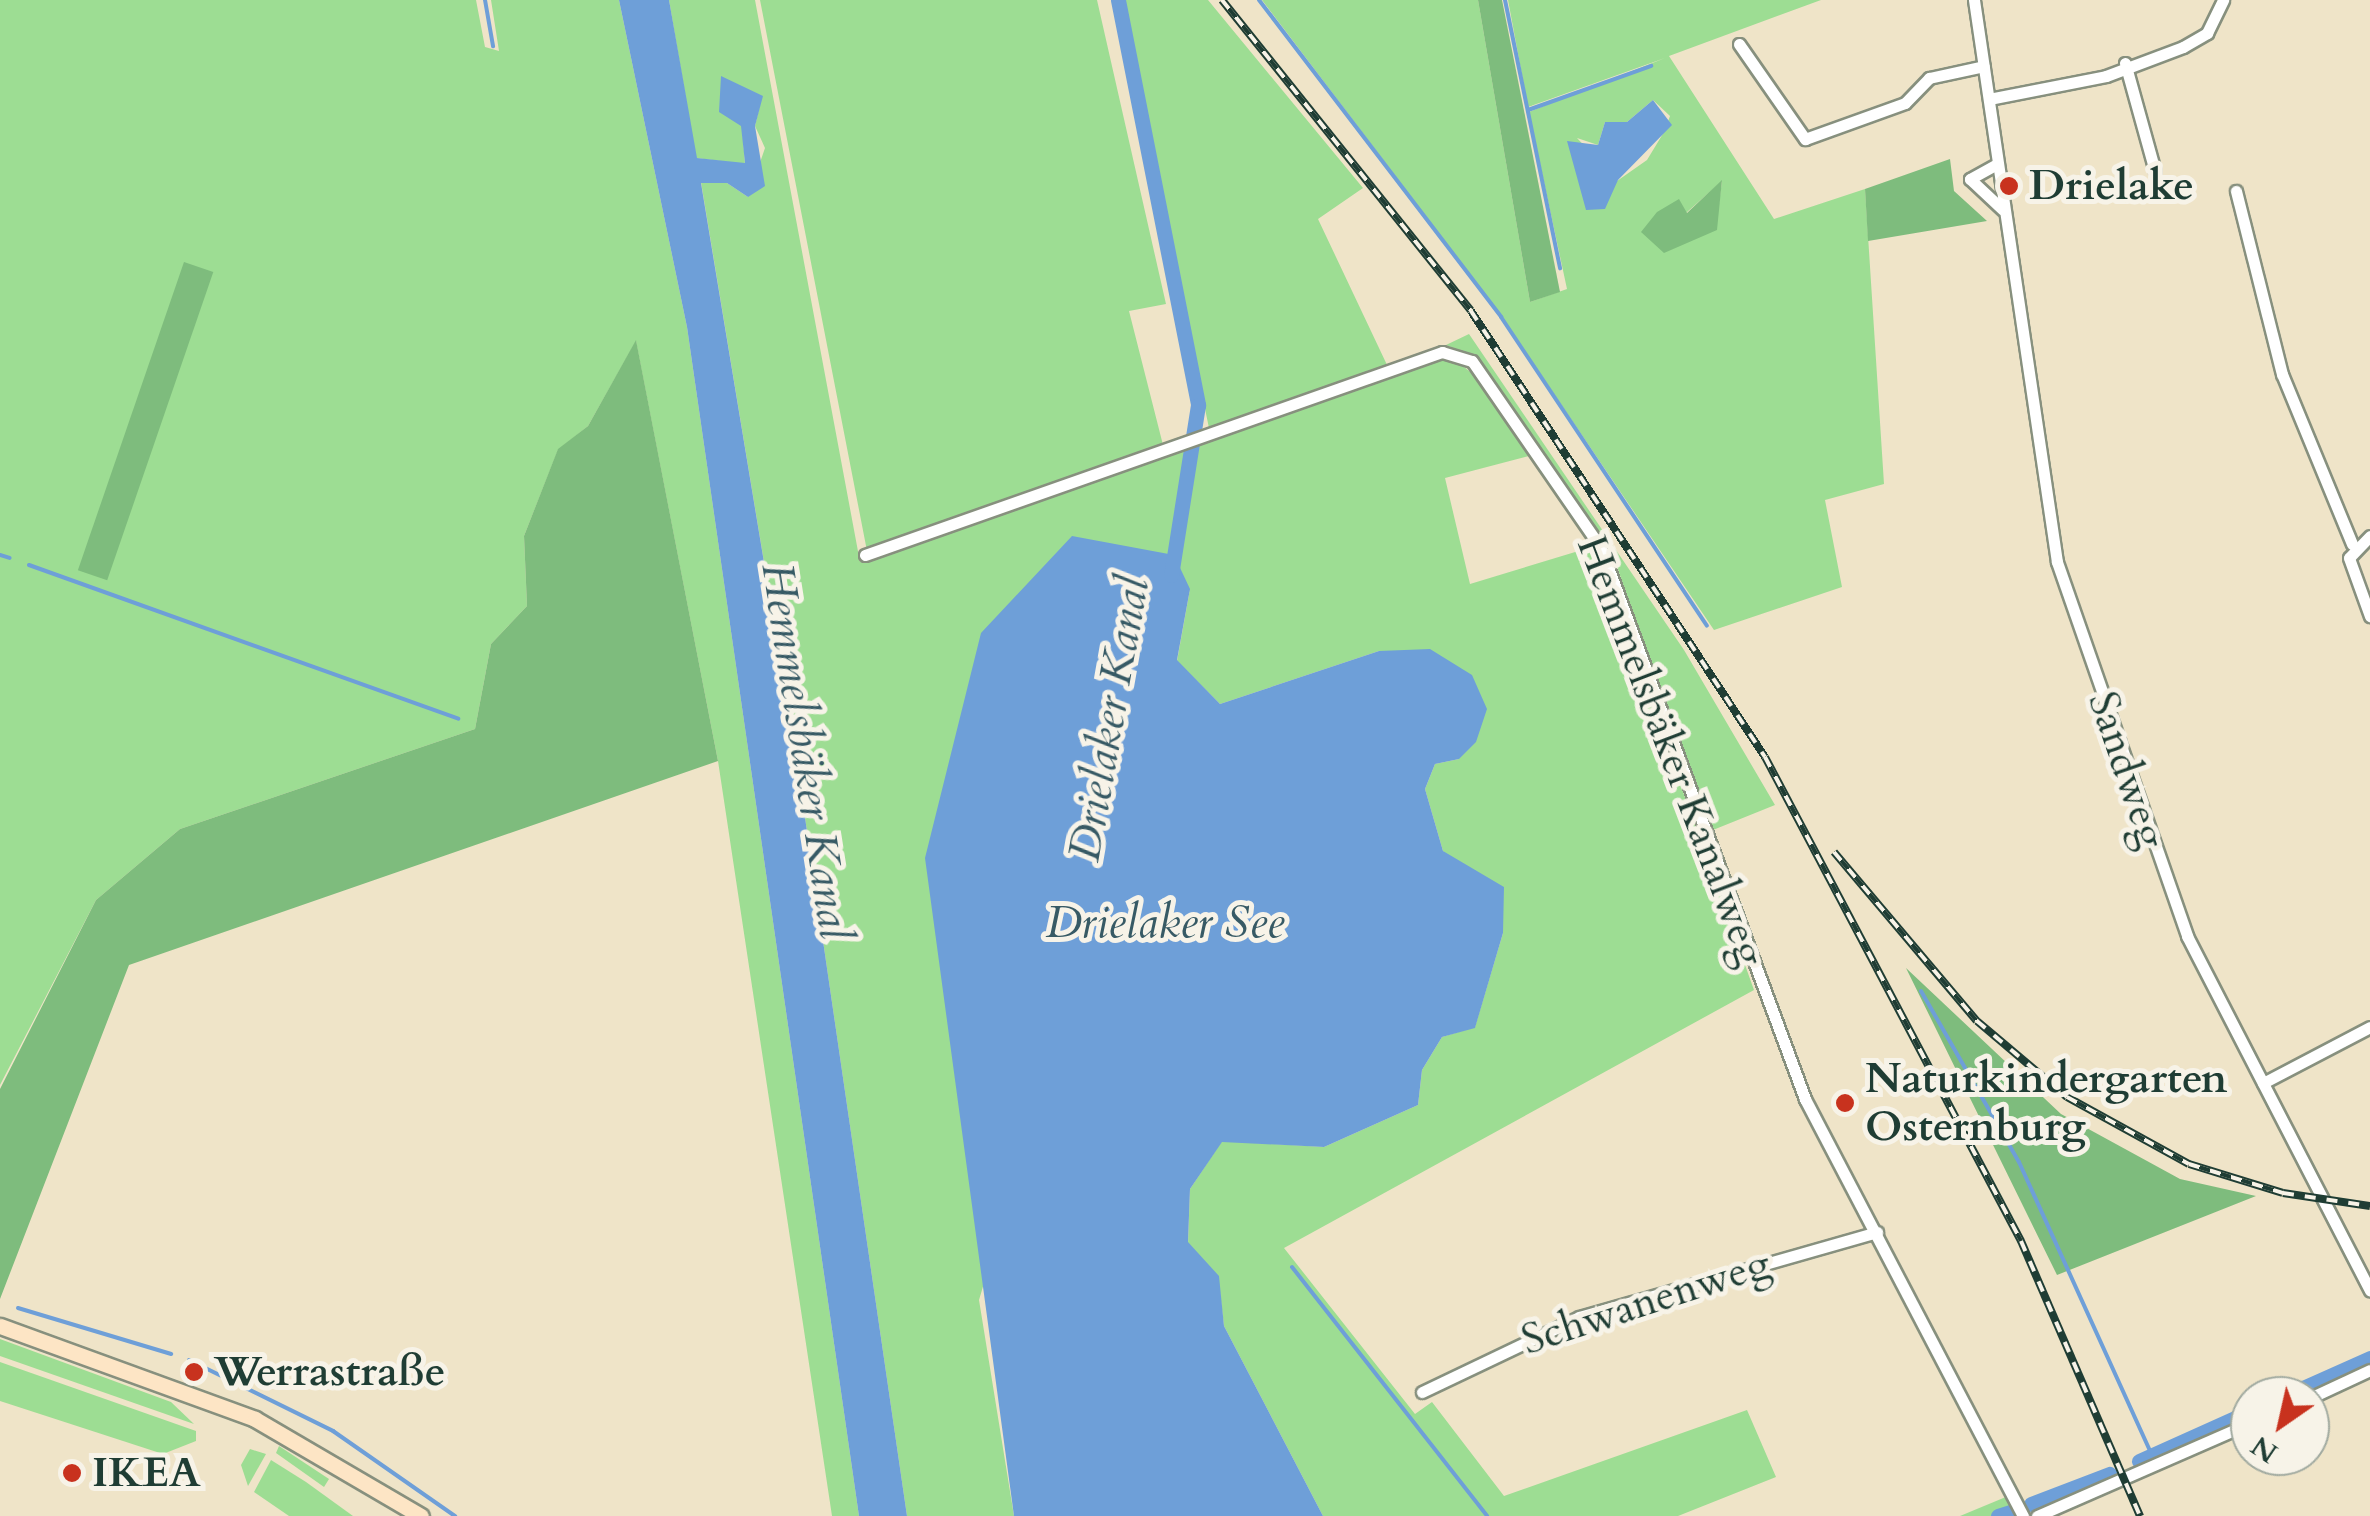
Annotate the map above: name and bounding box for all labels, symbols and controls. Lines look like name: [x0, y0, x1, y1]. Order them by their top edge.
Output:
place label: Drielake: [2029, 161, 2194, 211]
marker: Drielake: [1998, 175, 2020, 197]
street label: Hemmelsbäker Kanalweg: [1566, 529, 1776, 973]
water label: Hemmelsbäker Kanal: [750, 559, 862, 943]
water label: Drielaker Kanal: [1057, 573, 1161, 865]
street label: Sandweg: [2077, 685, 2177, 855]
water label: Drielaker See: [1046, 896, 1284, 950]
place label: Naturkindergarten Osternburg: [1865, 1054, 2227, 1152]
marker: Naturkindergarten Osternburg: [1834, 1092, 1856, 1114]
street label: Schwanenweg: [1515, 1238, 1777, 1366]
place label: Werrastraße: [214, 1347, 446, 1397]
marker: Werrastraße: [183, 1361, 205, 1383]
north arrow: [2230, 1376, 2330, 1476]
text: N: [2244, 1427, 2285, 1472]
place label: IKEA: [92, 1448, 201, 1498]
marker: IKEA: [61, 1462, 83, 1484]

